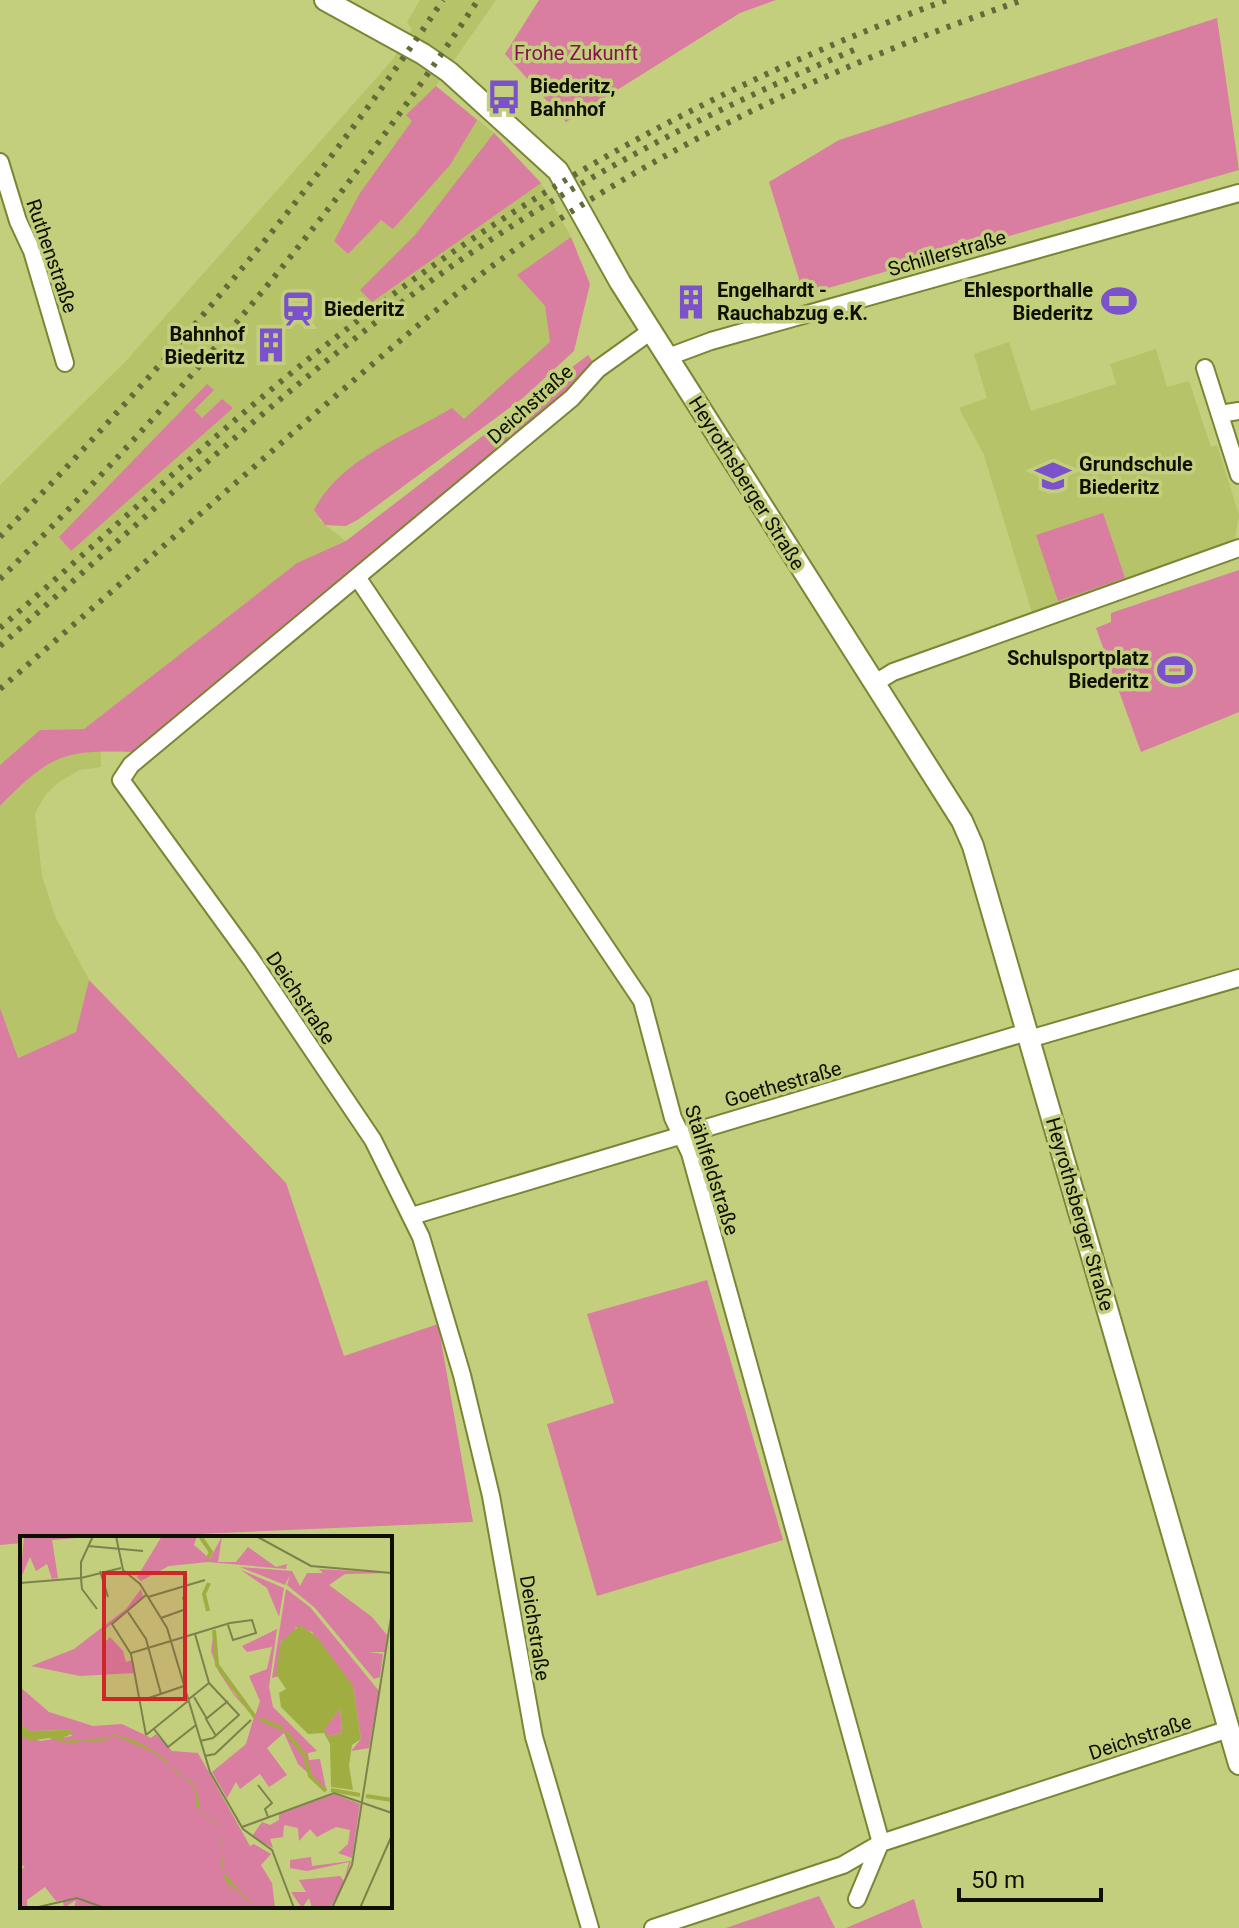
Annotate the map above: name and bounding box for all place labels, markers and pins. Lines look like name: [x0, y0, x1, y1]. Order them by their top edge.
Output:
place label: Biederitz, Bahnhof: [530, 74, 615, 121]
bus stop icon: Biederitz, Bahnhof: [485, 78, 523, 116]
place label: Engelhardt - Rauchabzug e.K.: [717, 278, 868, 325]
place label: Ehlesporthalle Biederitz: [964, 278, 1093, 325]
sports icon: Ehlesporthalle Biederitz: [1100, 282, 1138, 320]
building icon: Engelhardt - Rauchabzug e.K.: [672, 283, 710, 321]
station icon: Biederitz: [279, 290, 317, 328]
place label: Biederitz: [324, 297, 404, 321]
place label: Bahnhof Biederitz: [165, 322, 246, 369]
building icon: Bahnhof Biederitz: [252, 326, 290, 364]
place label: Grundschule Biederitz: [1079, 452, 1193, 499]
school or university icon: Grundschule Biederitz: [1034, 457, 1072, 495]
place label: Schulsportplatz Biederitz: [1007, 646, 1149, 693]
sports icon: Schulsportplatz Biederitz: [1156, 651, 1194, 689]

